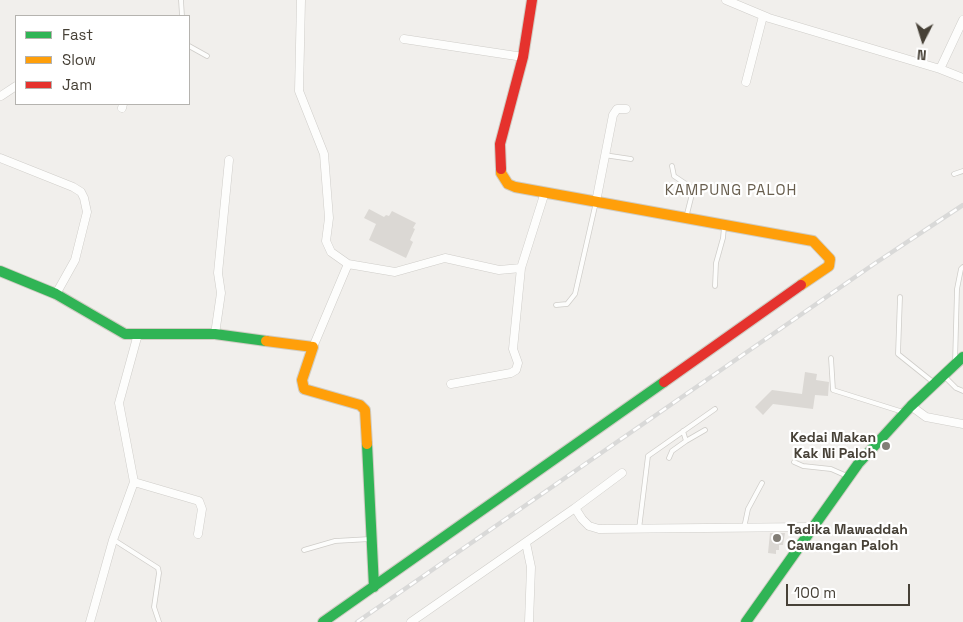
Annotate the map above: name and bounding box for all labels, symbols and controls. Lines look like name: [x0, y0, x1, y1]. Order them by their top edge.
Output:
legend: [15, 15, 190, 105]
north arrow: [898, 15, 948, 65]
text: Fast: [62, 25, 93, 44]
text: N: [916, 46, 927, 64]
text: Slow: [62, 50, 96, 69]
text: Jam: [62, 75, 92, 94]
district label: KAMPUNG PALOH: [663, 182, 799, 200]
place label: Kedai Makan Kak Ni Paloh: [790, 430, 876, 462]
marker: Kedai Makan Kak Ni Paloh: [880, 440, 892, 452]
place label: Tadika Mawaddah Cawangan Paloh: [787, 522, 908, 554]
marker: Tadika Mawaddah Cawangan Paloh: [771, 532, 783, 544]
scale bar: [788, 574, 912, 606]
text: 100 m: [794, 583, 836, 602]

